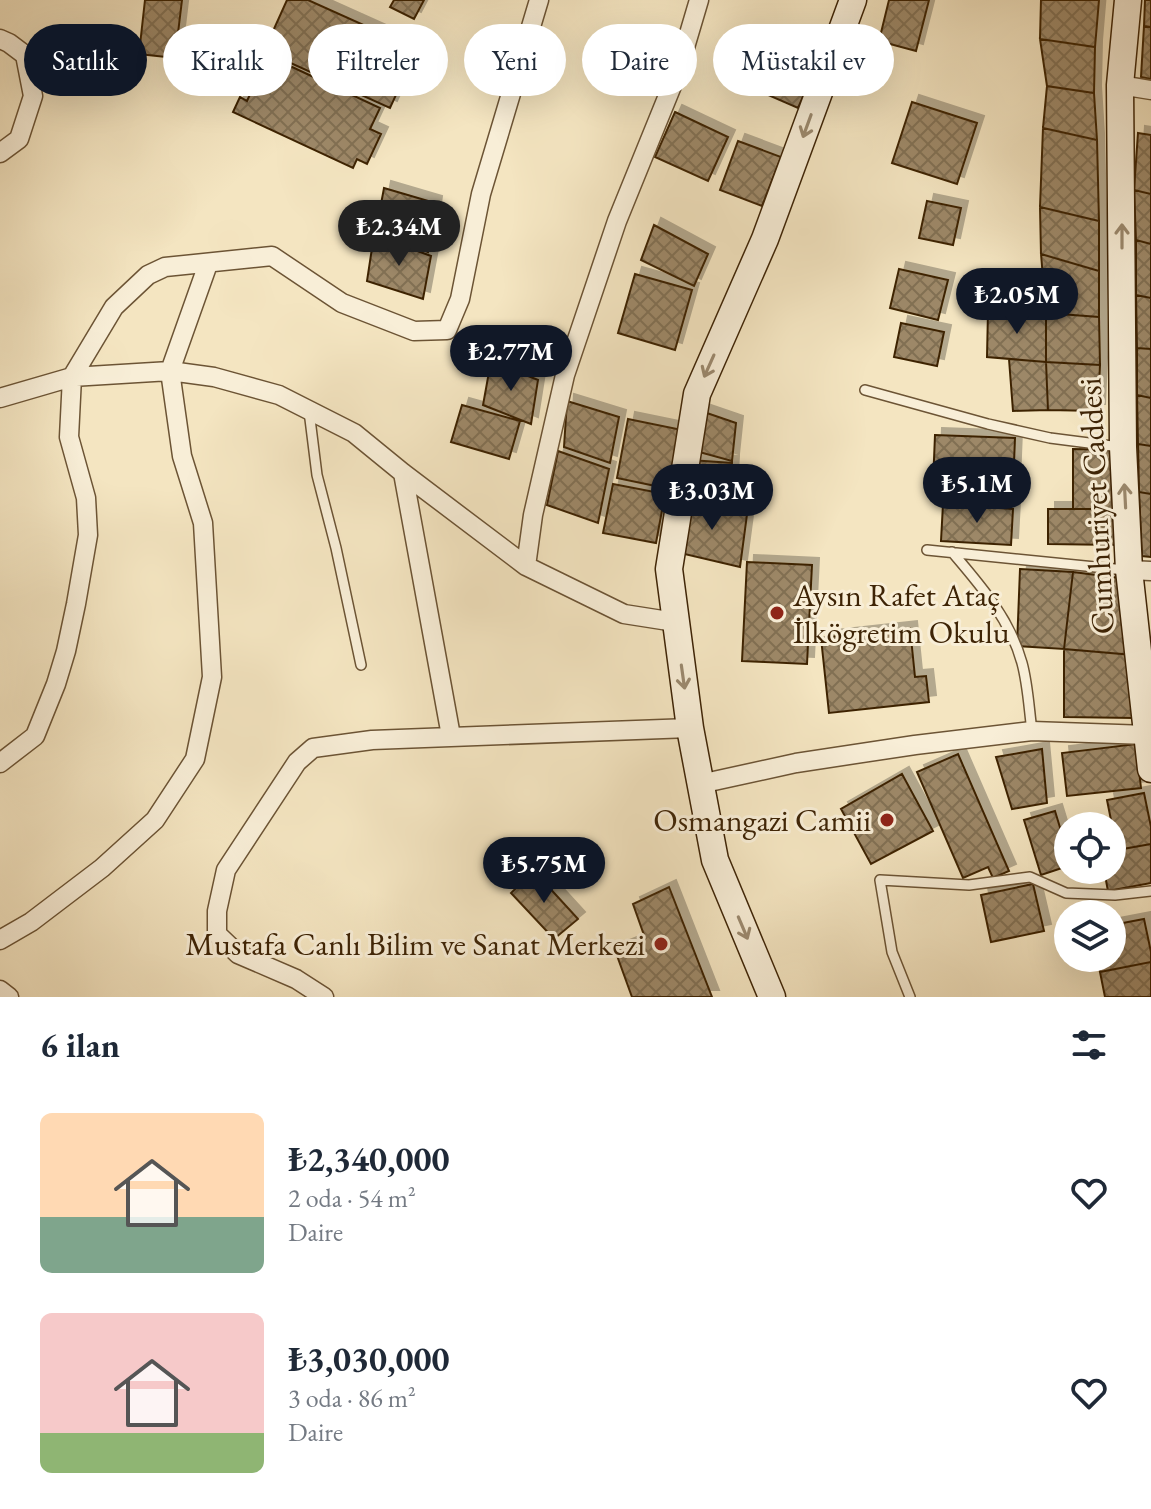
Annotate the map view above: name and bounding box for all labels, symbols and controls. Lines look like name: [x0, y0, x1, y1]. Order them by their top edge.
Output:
chip: Satılık: [24, 24, 147, 96]
chip: Kiralık: [163, 24, 292, 96]
chip: Filtreler: [308, 24, 448, 96]
chip: Yeni: [464, 24, 566, 96]
chip: Daire: [582, 24, 697, 96]
chip: Müstakil ev: [713, 24, 894, 96]
one-way arrow: [799, 113, 813, 138]
pin: ₺2.34M: [334, 200, 464, 268]
text: ₺2.34M: [356, 209, 442, 243]
one-way arrow: [1114, 223, 1129, 250]
pin: ₺2.05M: [952, 268, 1082, 336]
text: ₺2.05M: [974, 277, 1060, 311]
pin: ₺2.77M: [446, 325, 576, 393]
text: ₺2.77M: [468, 334, 554, 368]
one-way arrow: [701, 354, 716, 378]
street label: Cumhuriyet Caddesi: [1068, 376, 1124, 635]
pin: ₺5.1M: [921, 457, 1033, 525]
pin: ₺3.03M: [647, 464, 777, 532]
text: ₺5.1M: [941, 466, 1013, 500]
text: ₺3.03M: [669, 473, 755, 507]
one-way arrow: [1118, 483, 1133, 510]
place label: Aysın Rafet Ataç İlkögretim Okulu: [792, 574, 1010, 653]
marker: Aysın Rafet Ataç İlkögretim Okulu: [768, 604, 786, 622]
one-way arrow: [676, 664, 691, 689]
place label: Osmangazi Camii: [653, 799, 871, 841]
marker: Osmangazi Camii: [878, 811, 896, 829]
map controls: [1054, 812, 1126, 972]
button: locate: [1054, 812, 1126, 884]
pin: ₺5.75M: [479, 837, 609, 905]
text: ₺5.75M: [501, 846, 587, 880]
button: layers: [1054, 900, 1126, 972]
one-way arrow: [737, 915, 752, 940]
place label: Mustafa Canlı Bilim ve Sanat Merkezi: [185, 923, 645, 965]
marker: Mustafa Canlı Bilim ve Sanat Merkezi: [652, 935, 670, 953]
text: 6 ilan: [40, 1023, 120, 1067]
icon: filters: [1067, 1023, 1111, 1067]
text: ₺2,340,000: [288, 1137, 449, 1181]
icon: home: [104, 1145, 200, 1241]
icon: heart: [1067, 1171, 1111, 1215]
text: 2 oda · 54 m²: [288, 1181, 416, 1215]
text: Daire: [288, 1215, 343, 1249]
text: ₺3,030,000: [288, 1337, 449, 1381]
icon: home: [104, 1345, 200, 1441]
icon: heart: [1067, 1371, 1111, 1415]
text: 3 oda · 86 m²: [288, 1381, 416, 1415]
text: Daire: [288, 1415, 343, 1449]

